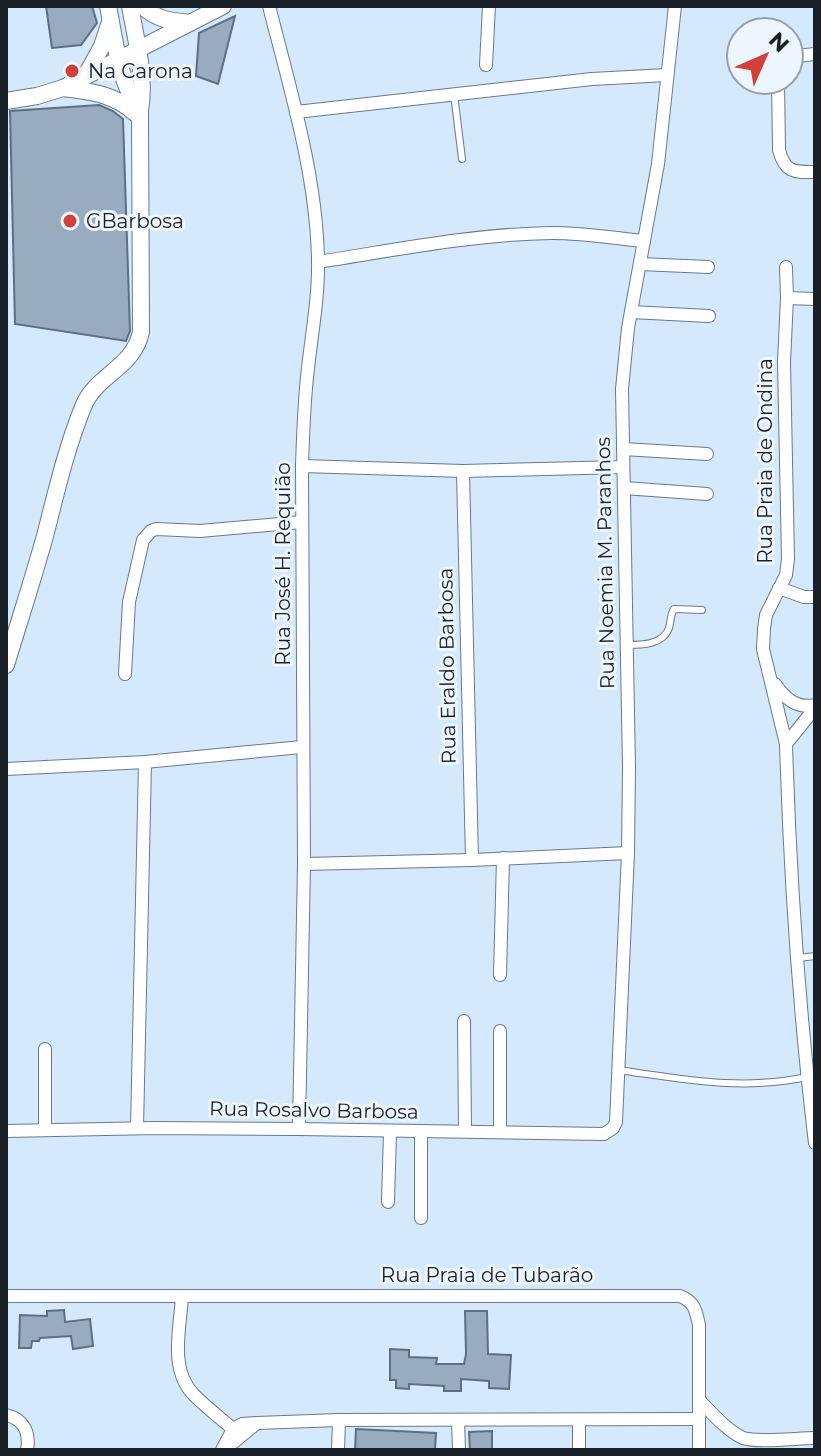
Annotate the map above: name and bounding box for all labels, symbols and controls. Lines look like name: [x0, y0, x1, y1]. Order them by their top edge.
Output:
north arrow: [725, 16, 805, 96]
text: N: [763, 26, 795, 58]
place label: Na Carona: [88, 59, 193, 83]
marker: Na Carona: [63, 62, 81, 80]
place label: GBarbosa: [86, 209, 184, 233]
marker: GBarbosa: [61, 212, 79, 230]
street label: Rua Praia de Ondina: [753, 358, 777, 564]
street label: Rua Noemia M. Paranhos: [591, 436, 619, 689]
street label: Rua José H. Requião: [271, 462, 295, 666]
street label: Rua Eraldo Barbosa: [433, 568, 461, 764]
street label: Rua Rosalvo Barbosa: [209, 1096, 419, 1124]
street label: Rua Praia de Tubarão: [381, 1263, 593, 1287]

